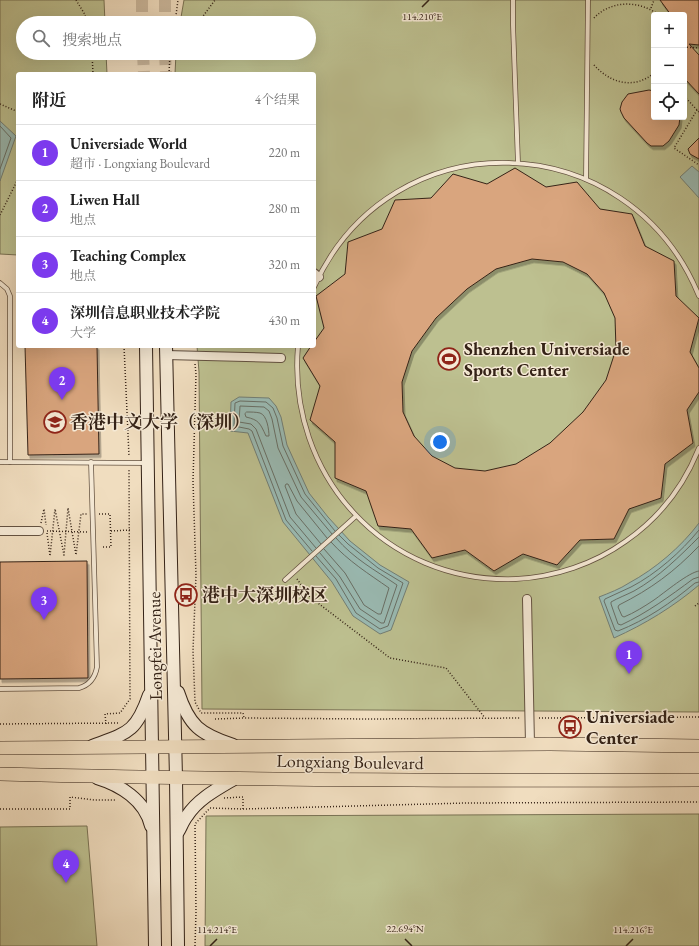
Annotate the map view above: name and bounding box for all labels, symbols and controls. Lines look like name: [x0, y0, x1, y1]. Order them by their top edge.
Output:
text: 114.210°E: [402, 10, 442, 23]
map controls: [651, 12, 687, 120]
button: +: [651, 12, 687, 48]
search box: [16, 16, 316, 60]
icon: search: [30, 27, 52, 49]
text: 搜索地点: [62, 30, 122, 49]
button: −: [651, 48, 687, 84]
button: locate: [651, 84, 687, 120]
text: 附近: [32, 89, 66, 111]
text: 4个结果: [255, 91, 300, 108]
text: Universiade World: [70, 134, 187, 153]
text: 1: [42, 144, 48, 161]
text: 220 m: [269, 144, 300, 161]
text: 超市 · Longxiang Boulevard: [70, 155, 210, 172]
text: Liwen Hall: [70, 190, 140, 209]
text: 2: [42, 200, 48, 217]
text: 280 m: [269, 200, 300, 217]
text: 地点: [70, 211, 96, 228]
text: Teaching Complex: [70, 246, 186, 265]
text: 3: [42, 256, 48, 273]
text: 320 m: [269, 256, 300, 273]
text: 地点: [70, 267, 96, 284]
text: 深圳信息职业技术学院: [70, 303, 220, 322]
text: 4: [42, 312, 48, 329]
text: 430 m: [269, 312, 300, 329]
text: 大学: [70, 324, 96, 341]
place label: Shenzhen Universiade Sports Center: [464, 337, 630, 381]
sports icon: Shenzhen Universiade Sports Center: [436, 346, 462, 372]
pin: 2: [49, 367, 75, 400]
school or university icon: 香港中文大学（深圳）: [42, 409, 68, 435]
place label: 香港中文大学（深圳）: [70, 410, 250, 433]
your location: [430, 432, 450, 452]
bus stop icon: 港中大深圳校区: [173, 582, 199, 608]
place label: 港中大深圳校区: [202, 583, 328, 606]
pin: 3: [31, 587, 57, 620]
street label: Longfei Avenue: [142, 591, 167, 701]
pin: 1: [616, 641, 642, 674]
place label: Universiade Center: [586, 705, 675, 749]
bus stop icon: Universiade Center: [557, 714, 583, 740]
street label: Longxiang Boulevard: [276, 749, 425, 774]
pin: 4: [53, 850, 79, 883]
text: 22.694°N: [386, 922, 424, 935]
text: 114.214°E: [197, 923, 237, 936]
text: 114.216°E: [613, 923, 653, 936]

